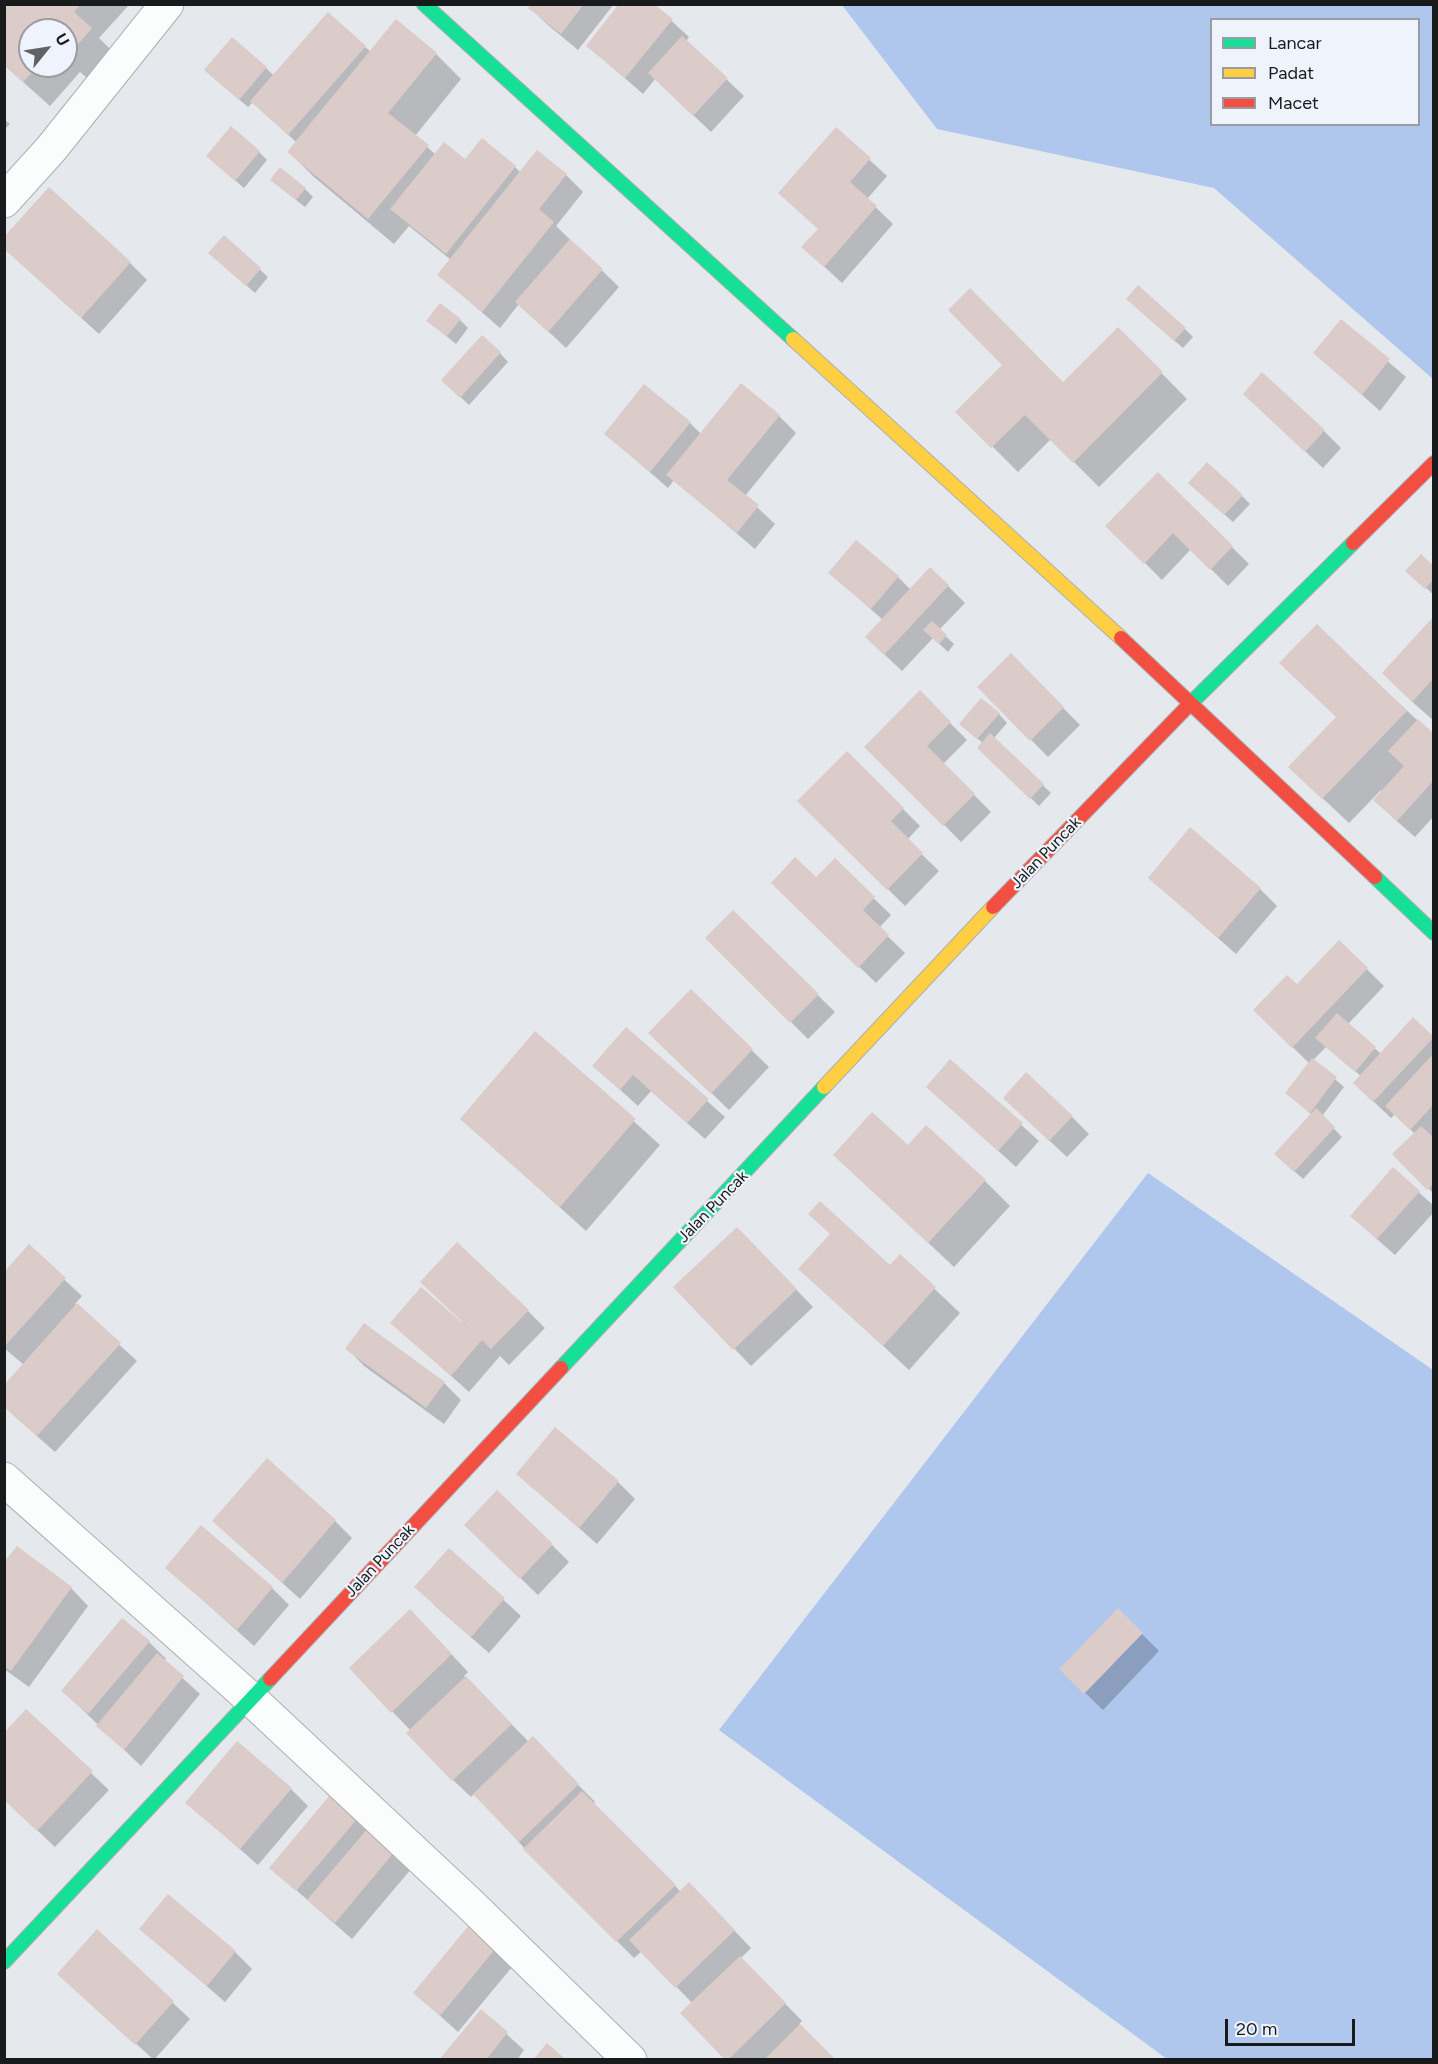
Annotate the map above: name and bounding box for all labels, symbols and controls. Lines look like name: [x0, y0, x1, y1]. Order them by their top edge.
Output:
north arrow: [18, 18, 78, 78]
legend: [1210, 18, 1420, 126]
text: U: [51, 30, 73, 49]
text: Lancar: [1268, 32, 1322, 54]
text: Padat: [1268, 62, 1314, 84]
text: Macet: [1268, 92, 1319, 114]
street label: Jalan Puncak: [1007, 813, 1085, 893]
street label: Jalan Puncak: [674, 1167, 752, 1247]
street label: Jalan Puncak: [341, 1521, 419, 1601]
scale bar: [1228, 2007, 1358, 2045]
text: 20 m: [1236, 2018, 1277, 2040]

